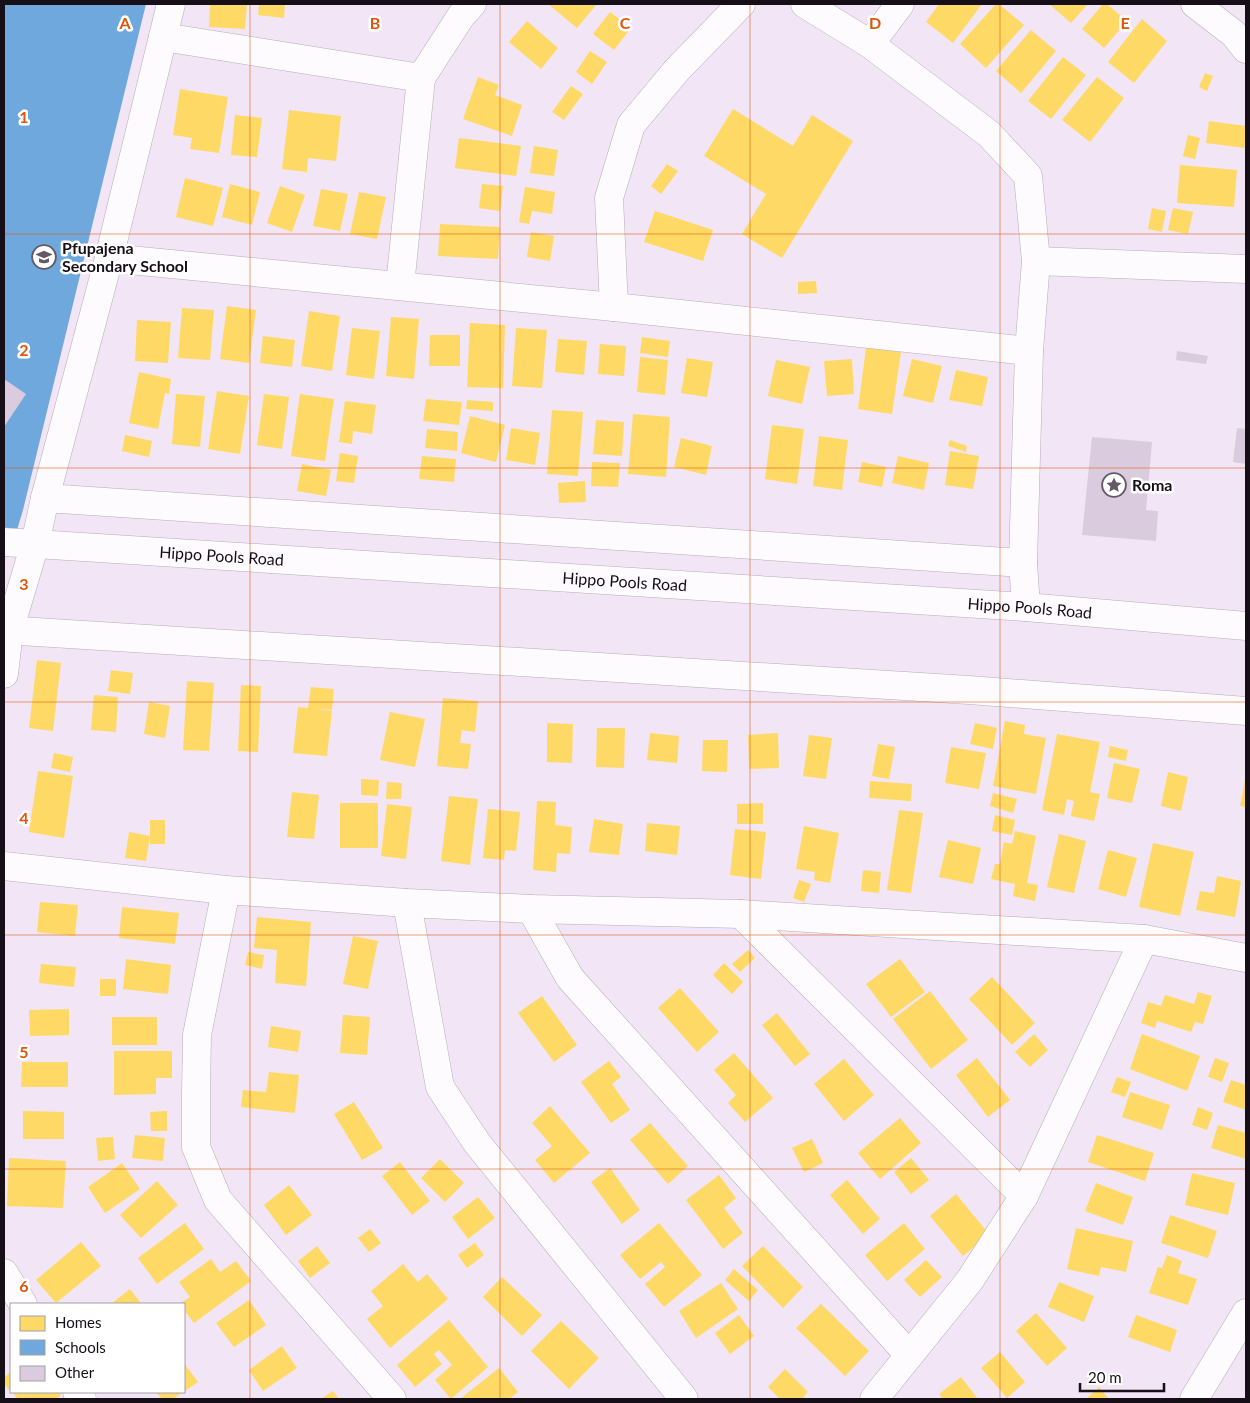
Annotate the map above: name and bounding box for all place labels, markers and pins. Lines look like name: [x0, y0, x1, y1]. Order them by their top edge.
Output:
place label: Pfupajena Secondary School: [62, 238, 188, 275]
school or university icon: Pfupajena Secondary School: [31, 244, 57, 270]
place icon: Roma: [1101, 472, 1127, 498]
place label: Roma: [1132, 475, 1172, 494]

